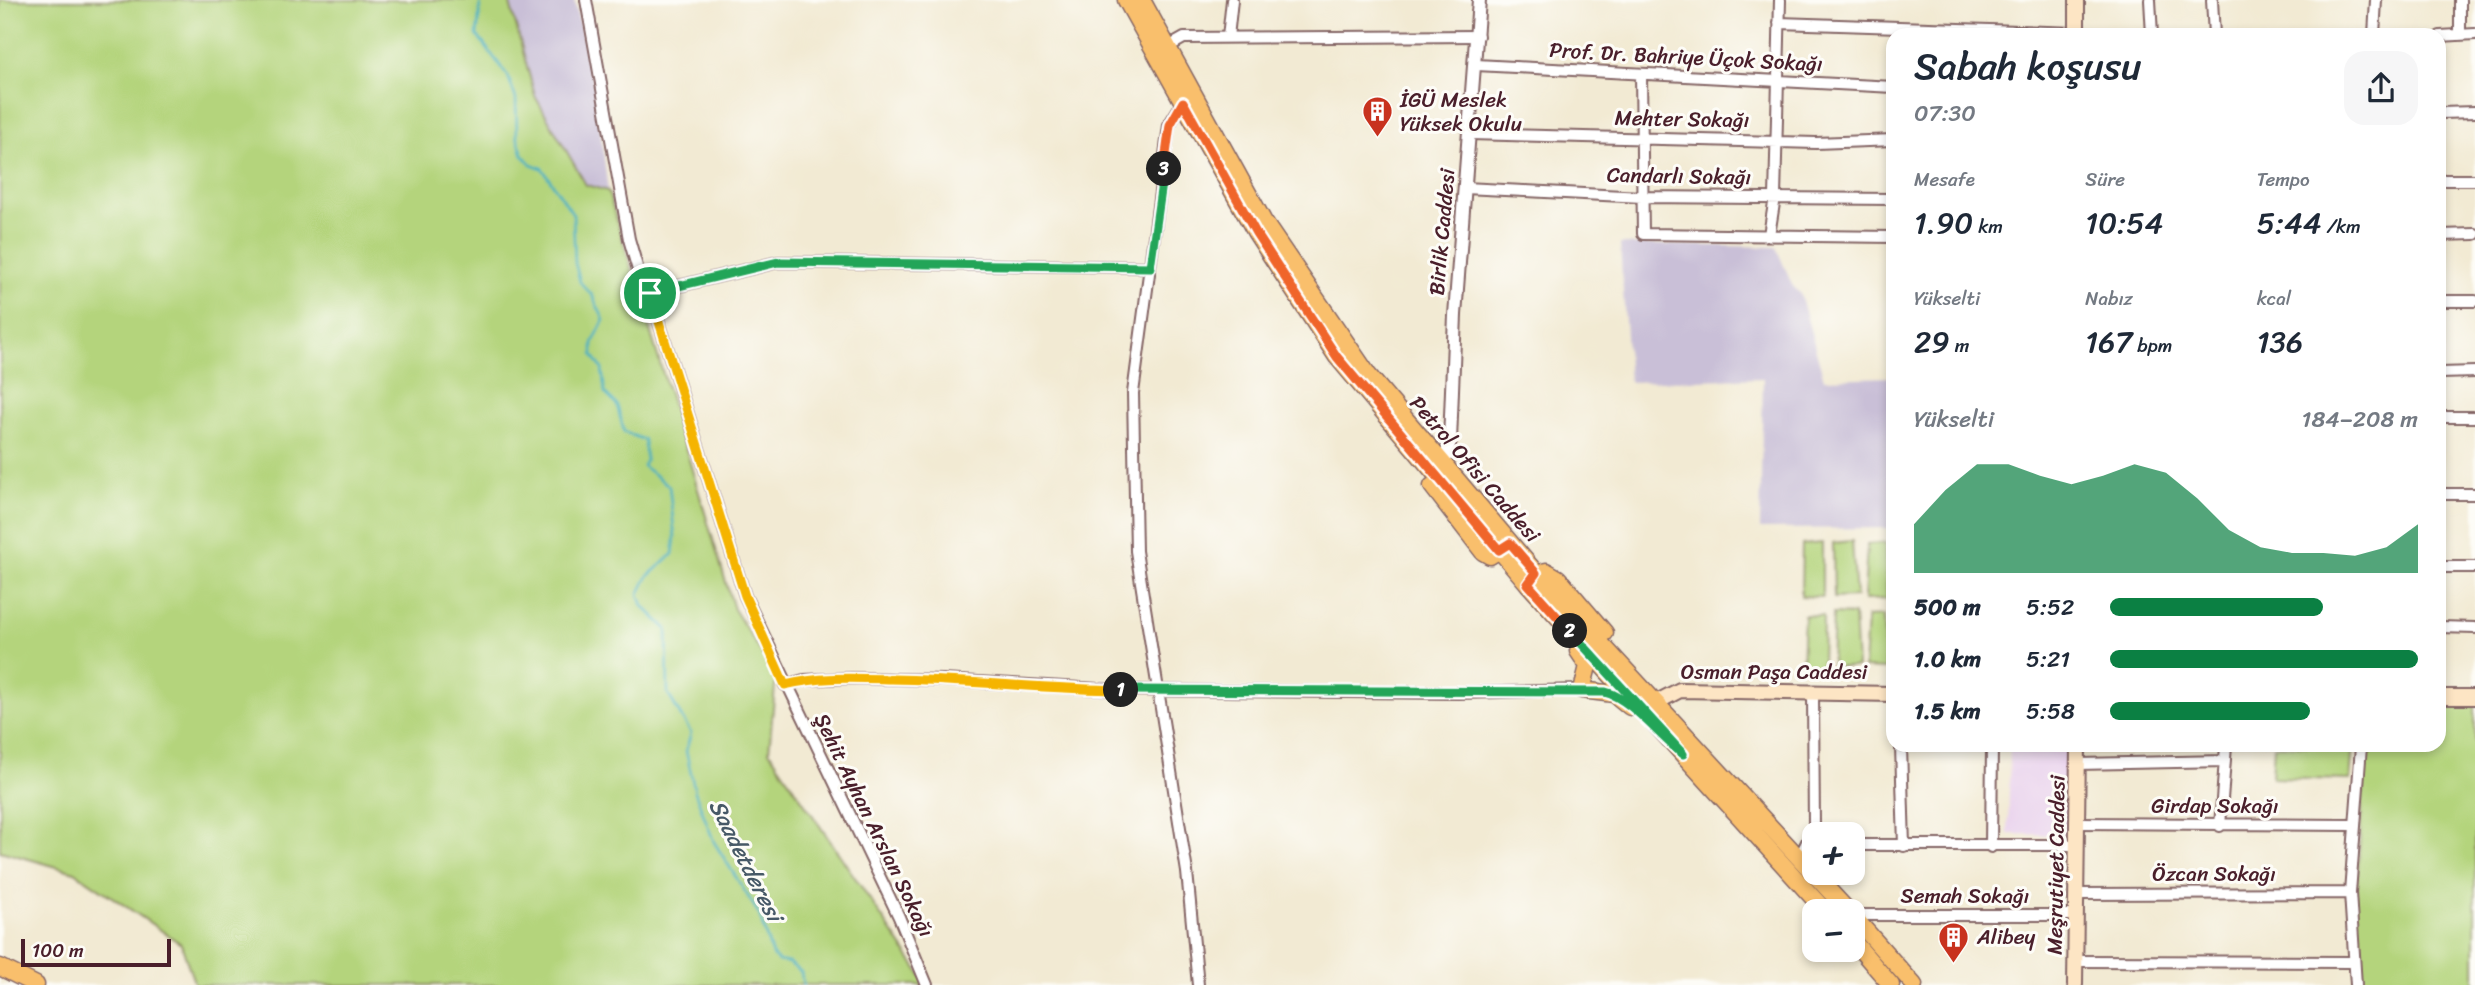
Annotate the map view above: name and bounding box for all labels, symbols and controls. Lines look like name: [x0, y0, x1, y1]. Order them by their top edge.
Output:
street label: Prof. Dr. Bahriye Üçok Sokağı: [1548, 31, 1824, 83]
text: Sabah koşusu: [1914, 33, 2141, 100]
button: share: [2344, 51, 2418, 125]
place label: İGÜ Meslek Yüksek Okulu: [1399, 81, 1522, 143]
text: 07:30: [1914, 93, 1976, 134]
building icon: İGÜ Meslek Yüksek Okulu: [1360, 95, 1394, 139]
street label: Mehter Sokağı: [1614, 99, 1750, 139]
pin: 3: [1146, 152, 1182, 186]
text: 3: [1158, 152, 1169, 185]
street label: Candarlı Sokağı: [1606, 156, 1752, 196]
text: Mesafe: [1914, 163, 1975, 196]
text: Süre: [2085, 163, 2125, 196]
text: Tempo: [2257, 163, 2310, 196]
street label: Birlik Caddesi: [1418, 166, 1467, 297]
text: 1.90: [1914, 196, 1973, 250]
text: 10:54: [2085, 196, 2163, 250]
text: 5:44: [2257, 196, 2322, 250]
text: km: [1973, 210, 2003, 243]
text: /km: [2322, 210, 2361, 243]
pin: [620, 263, 680, 323]
icon: arrive: [631, 274, 669, 312]
text: Yükselti: [1914, 282, 1980, 315]
text: Nabız: [2085, 282, 2133, 315]
text: kcal: [2257, 282, 2291, 315]
text: 29: [1914, 315, 1950, 369]
text: 167: [2085, 315, 2132, 369]
text: 136: [2257, 315, 2303, 369]
text: m: [1950, 329, 1969, 362]
text: bpm: [2132, 329, 2172, 362]
street label: Petrol Ofisi Caddesi: [1400, 387, 1551, 552]
text: Yükselti: [1914, 399, 1994, 440]
text: 184–208 m: [2302, 399, 2418, 440]
text: 500 m: [1914, 587, 1981, 628]
text: 5:52: [2026, 587, 2074, 628]
pin: 2: [1552, 614, 1588, 648]
text: 2: [1564, 614, 1575, 647]
text: 1.0 km: [1914, 639, 1981, 680]
text: 5:21: [2026, 639, 2070, 680]
street label: Osman Paşa Caddesi: [1681, 653, 1869, 691]
pin: 1: [1104, 672, 1138, 708]
text: 1: [1116, 673, 1125, 706]
text: 1.5 km: [1914, 691, 1981, 732]
text: 5:58: [2026, 691, 2075, 732]
street label: Şehit Ayhan Arslan Sokağı: [803, 706, 945, 944]
street label: Meşrutiyet Caddesi: [2035, 774, 2077, 955]
street label: Girdap Sokağı: [2151, 787, 2279, 825]
water label: Saadetderesi: [697, 792, 796, 933]
map controls: [1802, 822, 1865, 962]
button: +: [1802, 822, 1865, 885]
street label: Özcan Sokağı: [2152, 855, 2276, 893]
street label: Semah Sokağı: [1901, 877, 2030, 915]
button: −: [1802, 899, 1865, 962]
place label: Alibey: [1976, 918, 2036, 956]
building icon: Alibey: [1937, 920, 1971, 964]
text: 100 m: [32, 934, 84, 967]
scale bar: [21, 936, 172, 968]

